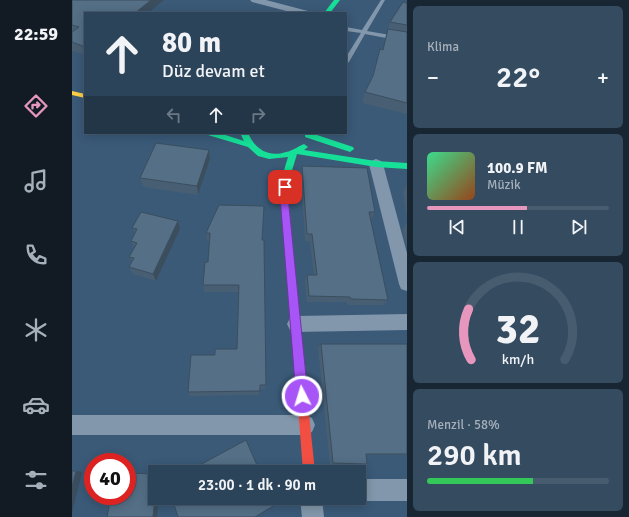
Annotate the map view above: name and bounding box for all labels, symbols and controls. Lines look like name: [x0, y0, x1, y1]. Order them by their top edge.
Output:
text: 22:59: [14, 23, 58, 45]
text: 80 m: [162, 26, 221, 60]
icon: ahead: [96, 28, 148, 80]
text: Klima: [427, 39, 459, 55]
text: 22°: [496, 59, 540, 96]
text: Düz devam et: [162, 60, 265, 82]
text: −: [427, 64, 439, 91]
text: +: [597, 64, 609, 91]
icon: directions: [22, 92, 50, 120]
icon: left: [163, 104, 185, 126]
icon: ahead: [205, 104, 227, 126]
icon: right: [247, 104, 269, 126]
text: 100.9 FM: [487, 159, 548, 177]
icon: music: [22, 167, 50, 195]
pin: [268, 170, 302, 204]
icon: arrive: [274, 176, 296, 198]
text: Müzik: [487, 177, 520, 193]
icon: previous: [446, 216, 468, 238]
icon: pause: [507, 216, 529, 238]
icon: next: [568, 216, 590, 238]
icon: phone: [22, 241, 50, 269]
text: 32: [496, 304, 540, 355]
icon: climate: [22, 316, 50, 344]
text: km/h: [502, 351, 534, 368]
position arrow: [281, 375, 323, 417]
icon: car: [22, 391, 50, 419]
text: Menzil · 58%: [427, 417, 500, 433]
text: 290 km: [427, 437, 522, 474]
speed limit sign: 40: [84, 453, 136, 505]
icon: filters: [22, 466, 50, 494]
text: 23:00 · 1 dk · 90 m: [198, 476, 316, 494]

